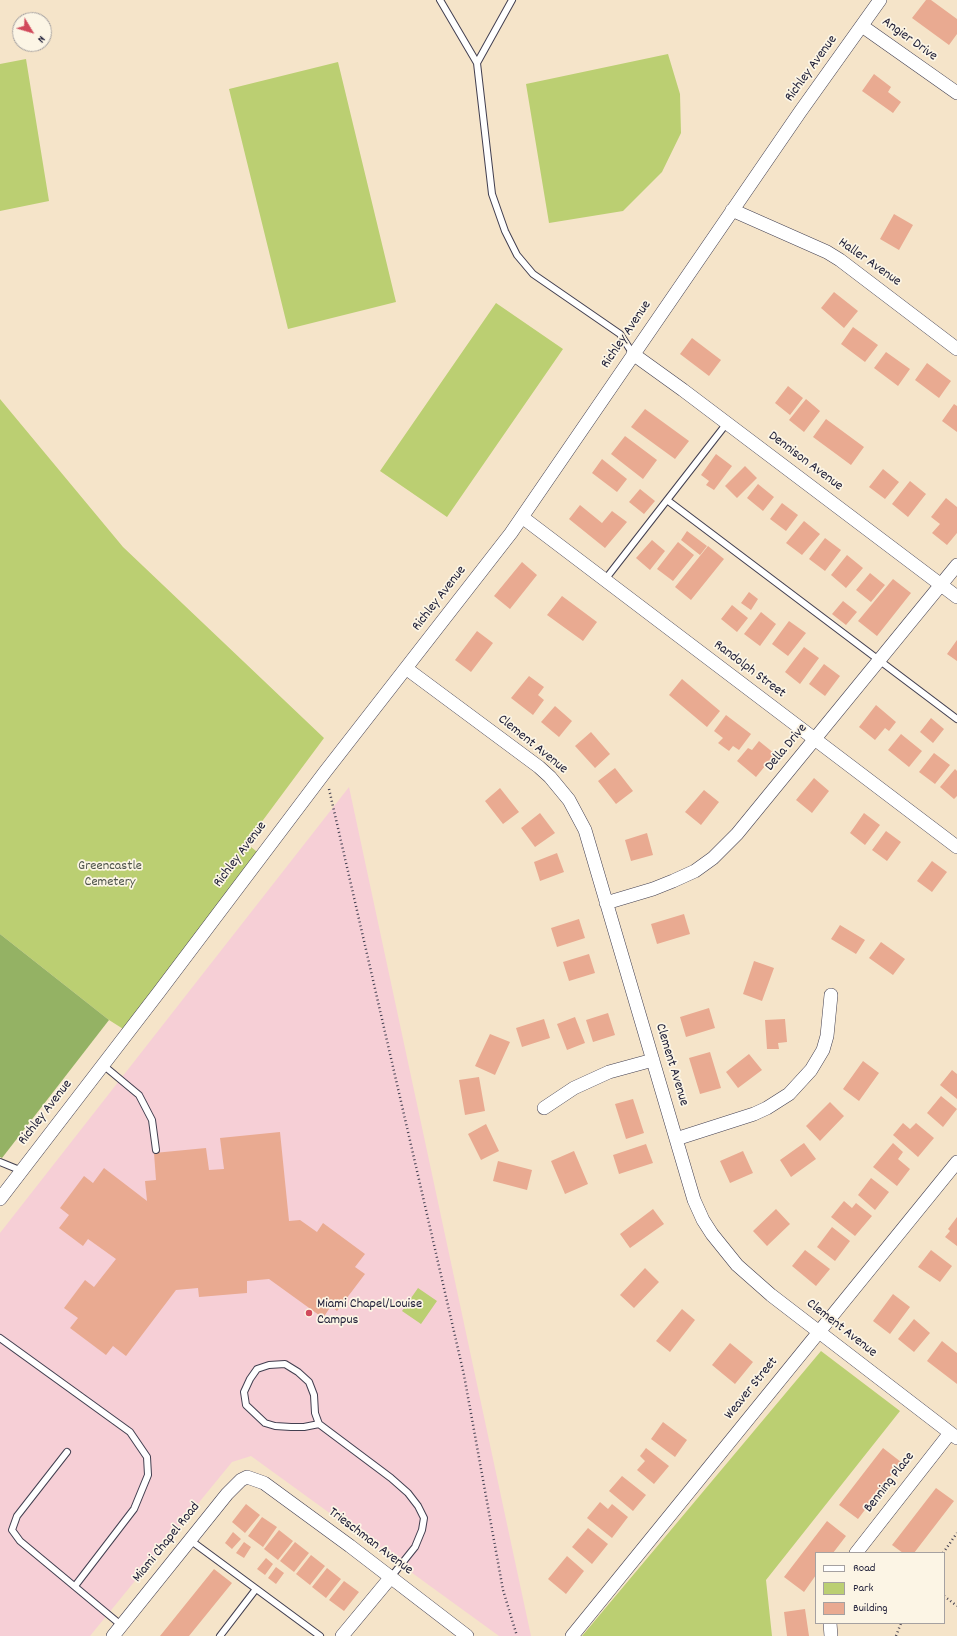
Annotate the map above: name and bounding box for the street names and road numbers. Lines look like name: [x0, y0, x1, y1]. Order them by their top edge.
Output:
street label: Angier Drive: [878, 14, 940, 66]
street label: Richley Avenue: [782, 32, 842, 106]
street label: Haller Avenue: [834, 235, 904, 291]
street label: Richley Avenue: [598, 298, 656, 372]
street label: Dennison Avenue: [764, 429, 846, 495]
street label: Richley Avenue: [409, 563, 471, 635]
street label: Randolph Street: [710, 637, 788, 703]
street label: Clement Avenue: [494, 712, 570, 778]
street label: Della Drive: [762, 721, 812, 775]
street label: Richley Avenue: [211, 819, 271, 891]
street label: Clement Avenue: [650, 1022, 692, 1108]
street label: Richley Avenue: [15, 1077, 77, 1149]
street label: Clement Avenue: [802, 1296, 880, 1362]
street label: Weaver Street: [722, 1355, 782, 1423]
street label: Benning Place: [861, 1449, 919, 1517]
street label: Miami Chapel Road: [130, 1500, 204, 1586]
street label: Trieschman Avenue: [324, 1505, 416, 1579]

